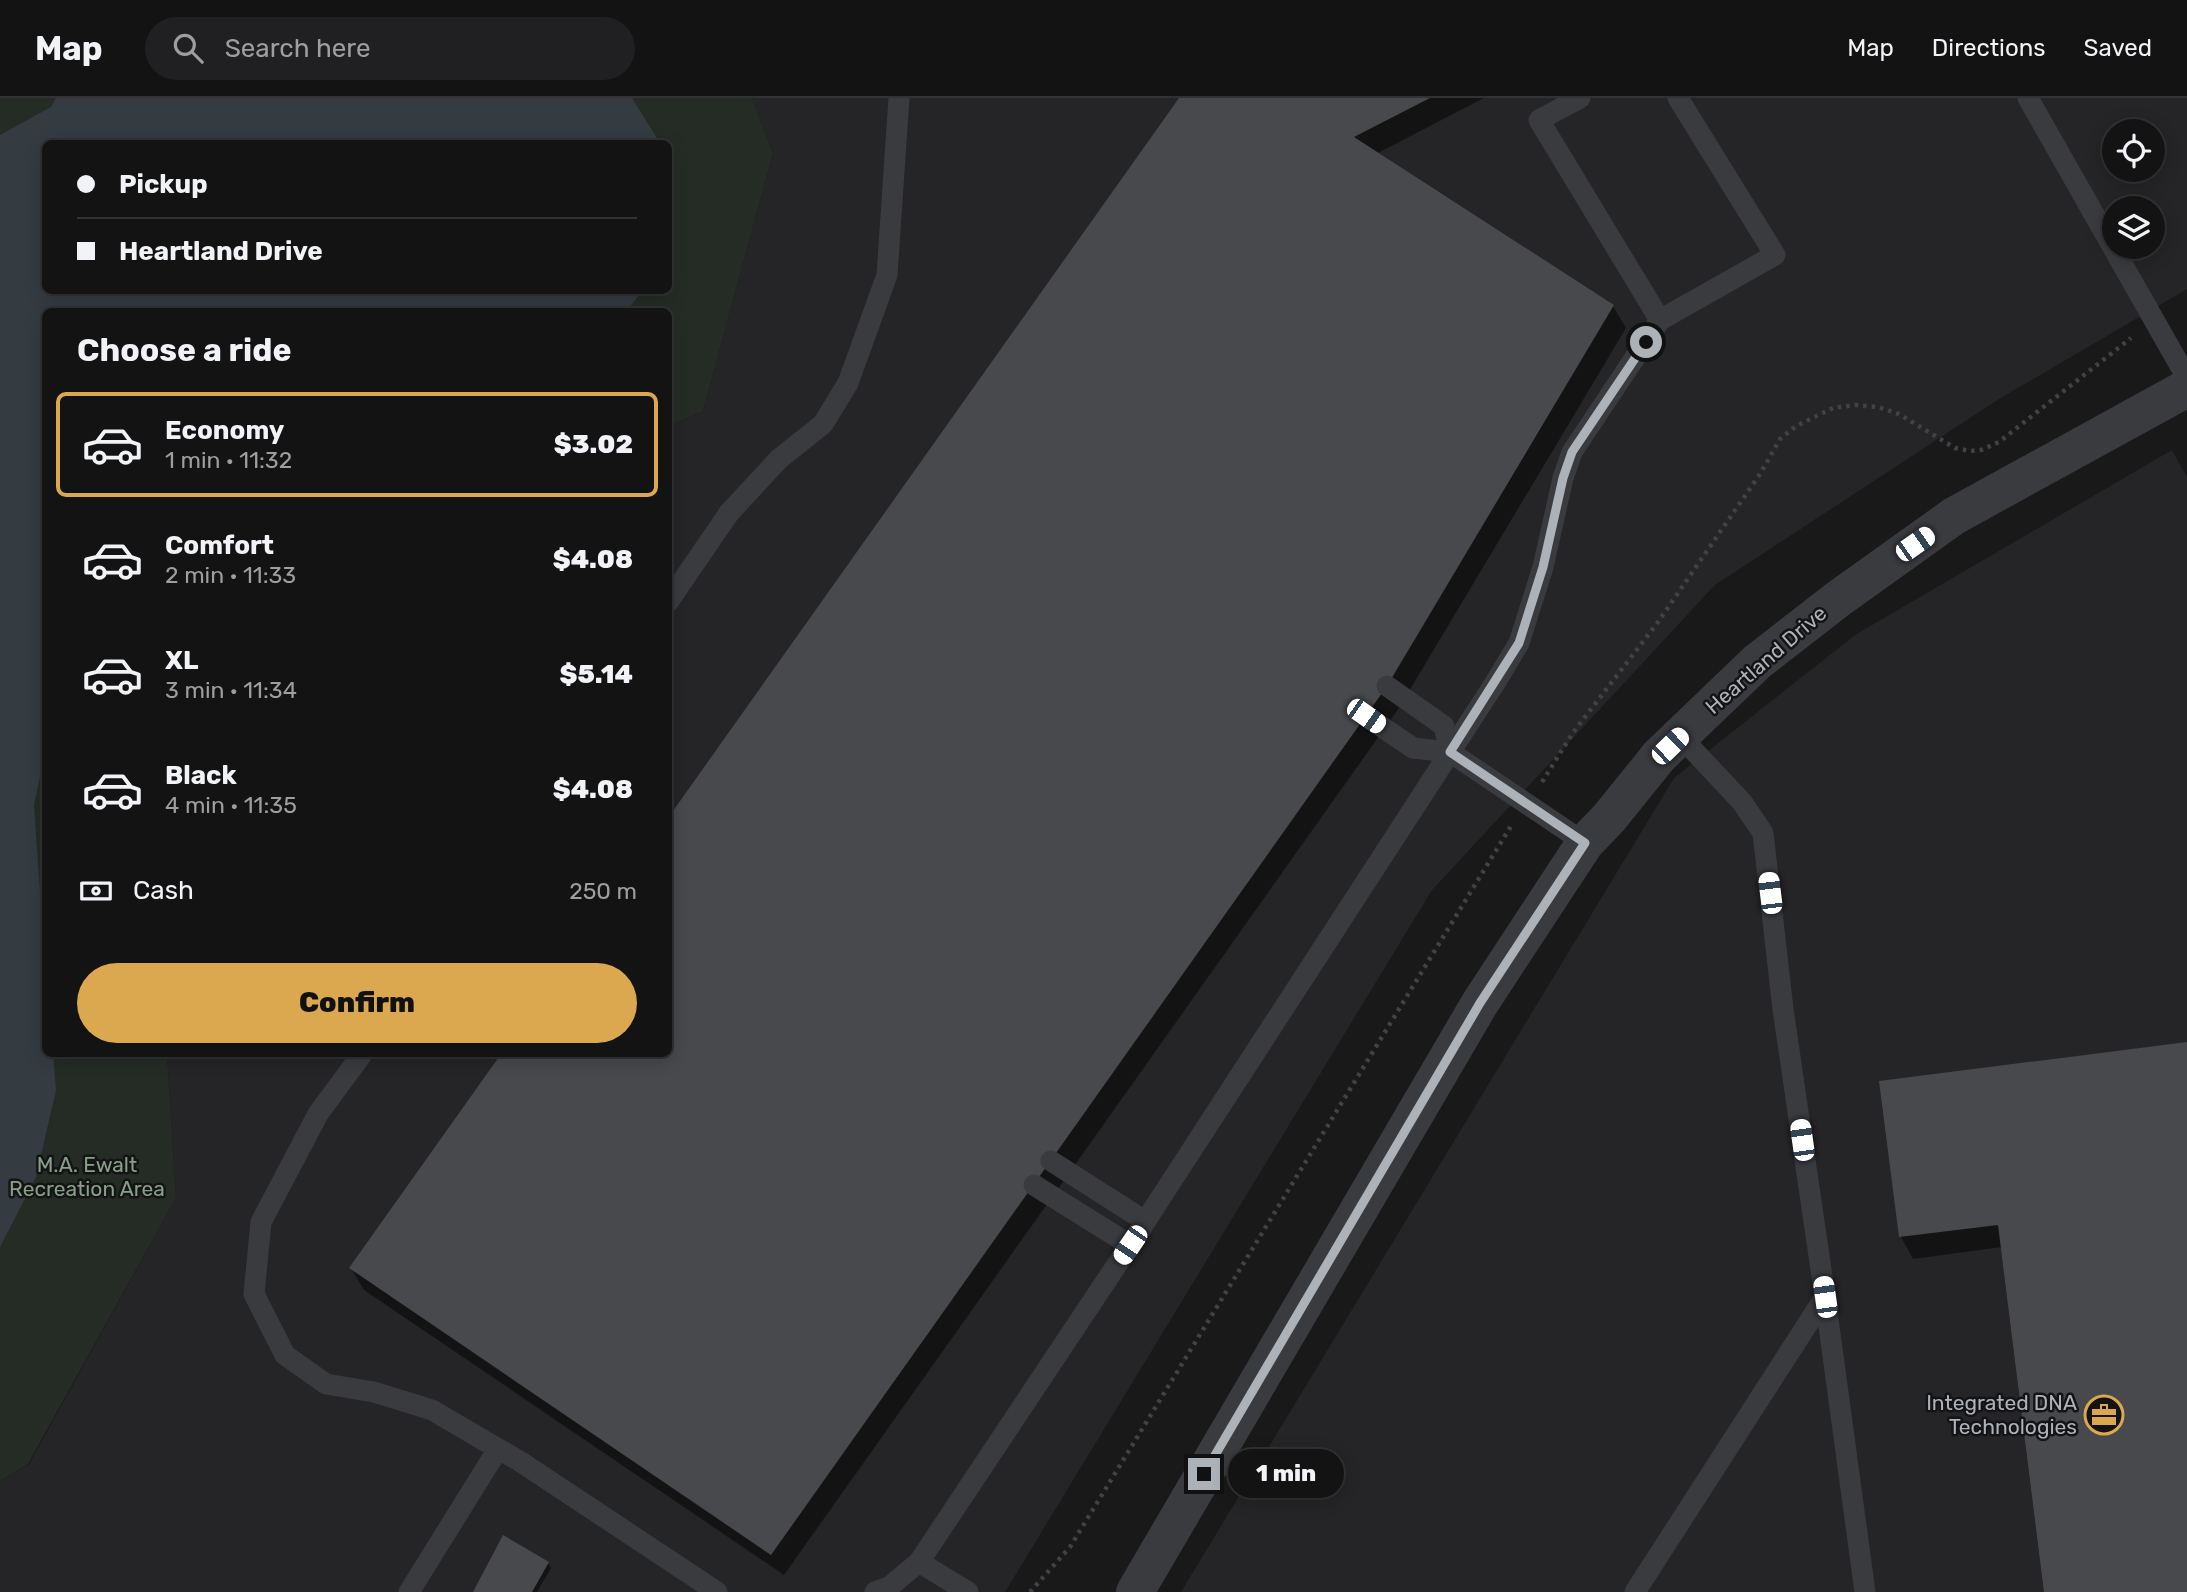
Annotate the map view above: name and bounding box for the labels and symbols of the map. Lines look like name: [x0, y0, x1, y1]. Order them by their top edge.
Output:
route start: [1630, 326, 1662, 358]
car: [1892, 523, 1939, 565]
street label: Heartland Drive: [1700, 600, 1831, 719]
car: [1343, 695, 1390, 737]
car: [1648, 724, 1693, 768]
car: [1758, 871, 1783, 915]
car: [1789, 1118, 1816, 1162]
park label: M.A. Ewalt Recreation Area: [9, 1152, 165, 1201]
car: [1110, 1222, 1151, 1268]
car: [1812, 1275, 1839, 1319]
place label: Integrated DNA Technologies: [1926, 1390, 2077, 1439]
office icon: Integrated DNA Technologies: [2083, 1394, 2125, 1436]
callout: 1 min: [1228, 1450, 1344, 1498]
route end: [1188, 1458, 1220, 1490]

